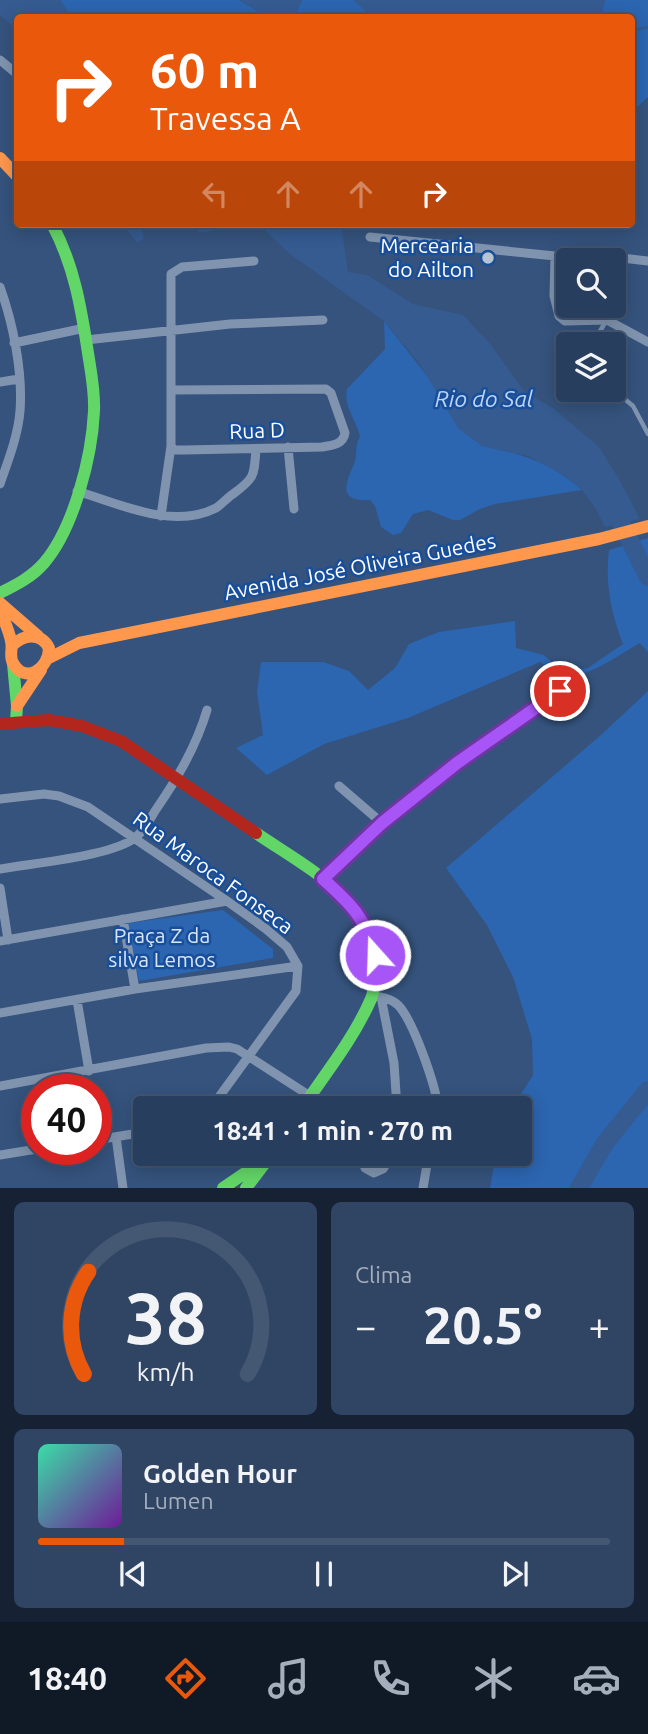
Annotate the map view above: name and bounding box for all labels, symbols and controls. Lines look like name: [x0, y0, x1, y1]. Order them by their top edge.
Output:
icon: right: [35, 42, 126, 133]
text: 60 m: [150, 42, 259, 97]
text: Travessa A: [150, 100, 301, 136]
icon: left: [196, 175, 234, 213]
icon: ahead: [269, 175, 307, 213]
icon: ahead: [342, 175, 380, 213]
icon: right: [415, 175, 453, 213]
place label: Mercearia do Ailton: [380, 233, 474, 281]
map controls: [556, 248, 626, 402]
button: search: [556, 248, 626, 318]
marker: Mercearia do Ailton: [480, 250, 496, 266]
button: layers: [556, 332, 626, 402]
water label: Rio do Sal: [435, 386, 534, 411]
street label: Rua D: [229, 417, 285, 443]
street label: Avenida José Oliveira Guedes: [222, 528, 498, 604]
pin: [530, 661, 590, 721]
icon: arrive: [541, 672, 579, 710]
street label: Rua Maroca Fonseca: [129, 806, 298, 938]
position arrow: [338, 918, 412, 992]
park label: Praça Z da silva Lemos: [108, 923, 216, 971]
speed limit sign: 40: [21, 1074, 112, 1165]
text: 18:41 · 1 min · 270 m: [212, 1116, 453, 1145]
text: Clima: [355, 1262, 412, 1287]
text: 38: [124, 1277, 207, 1359]
text: 20.5°: [423, 1296, 542, 1354]
text: −: [355, 1305, 376, 1347]
text: +: [589, 1305, 610, 1347]
text: km/h: [137, 1358, 194, 1386]
text: Golden Hour: [143, 1459, 297, 1488]
text: Lumen: [143, 1488, 214, 1513]
icon: previous: [114, 1555, 152, 1593]
icon: pause: [305, 1555, 343, 1593]
icon: next: [496, 1555, 534, 1593]
icon: directions: [161, 1654, 210, 1703]
icon: music: [264, 1654, 313, 1703]
icon: phone: [366, 1654, 415, 1703]
icon: climate: [469, 1654, 518, 1703]
icon: car: [572, 1654, 621, 1703]
text: 18:40: [27, 1660, 107, 1696]

